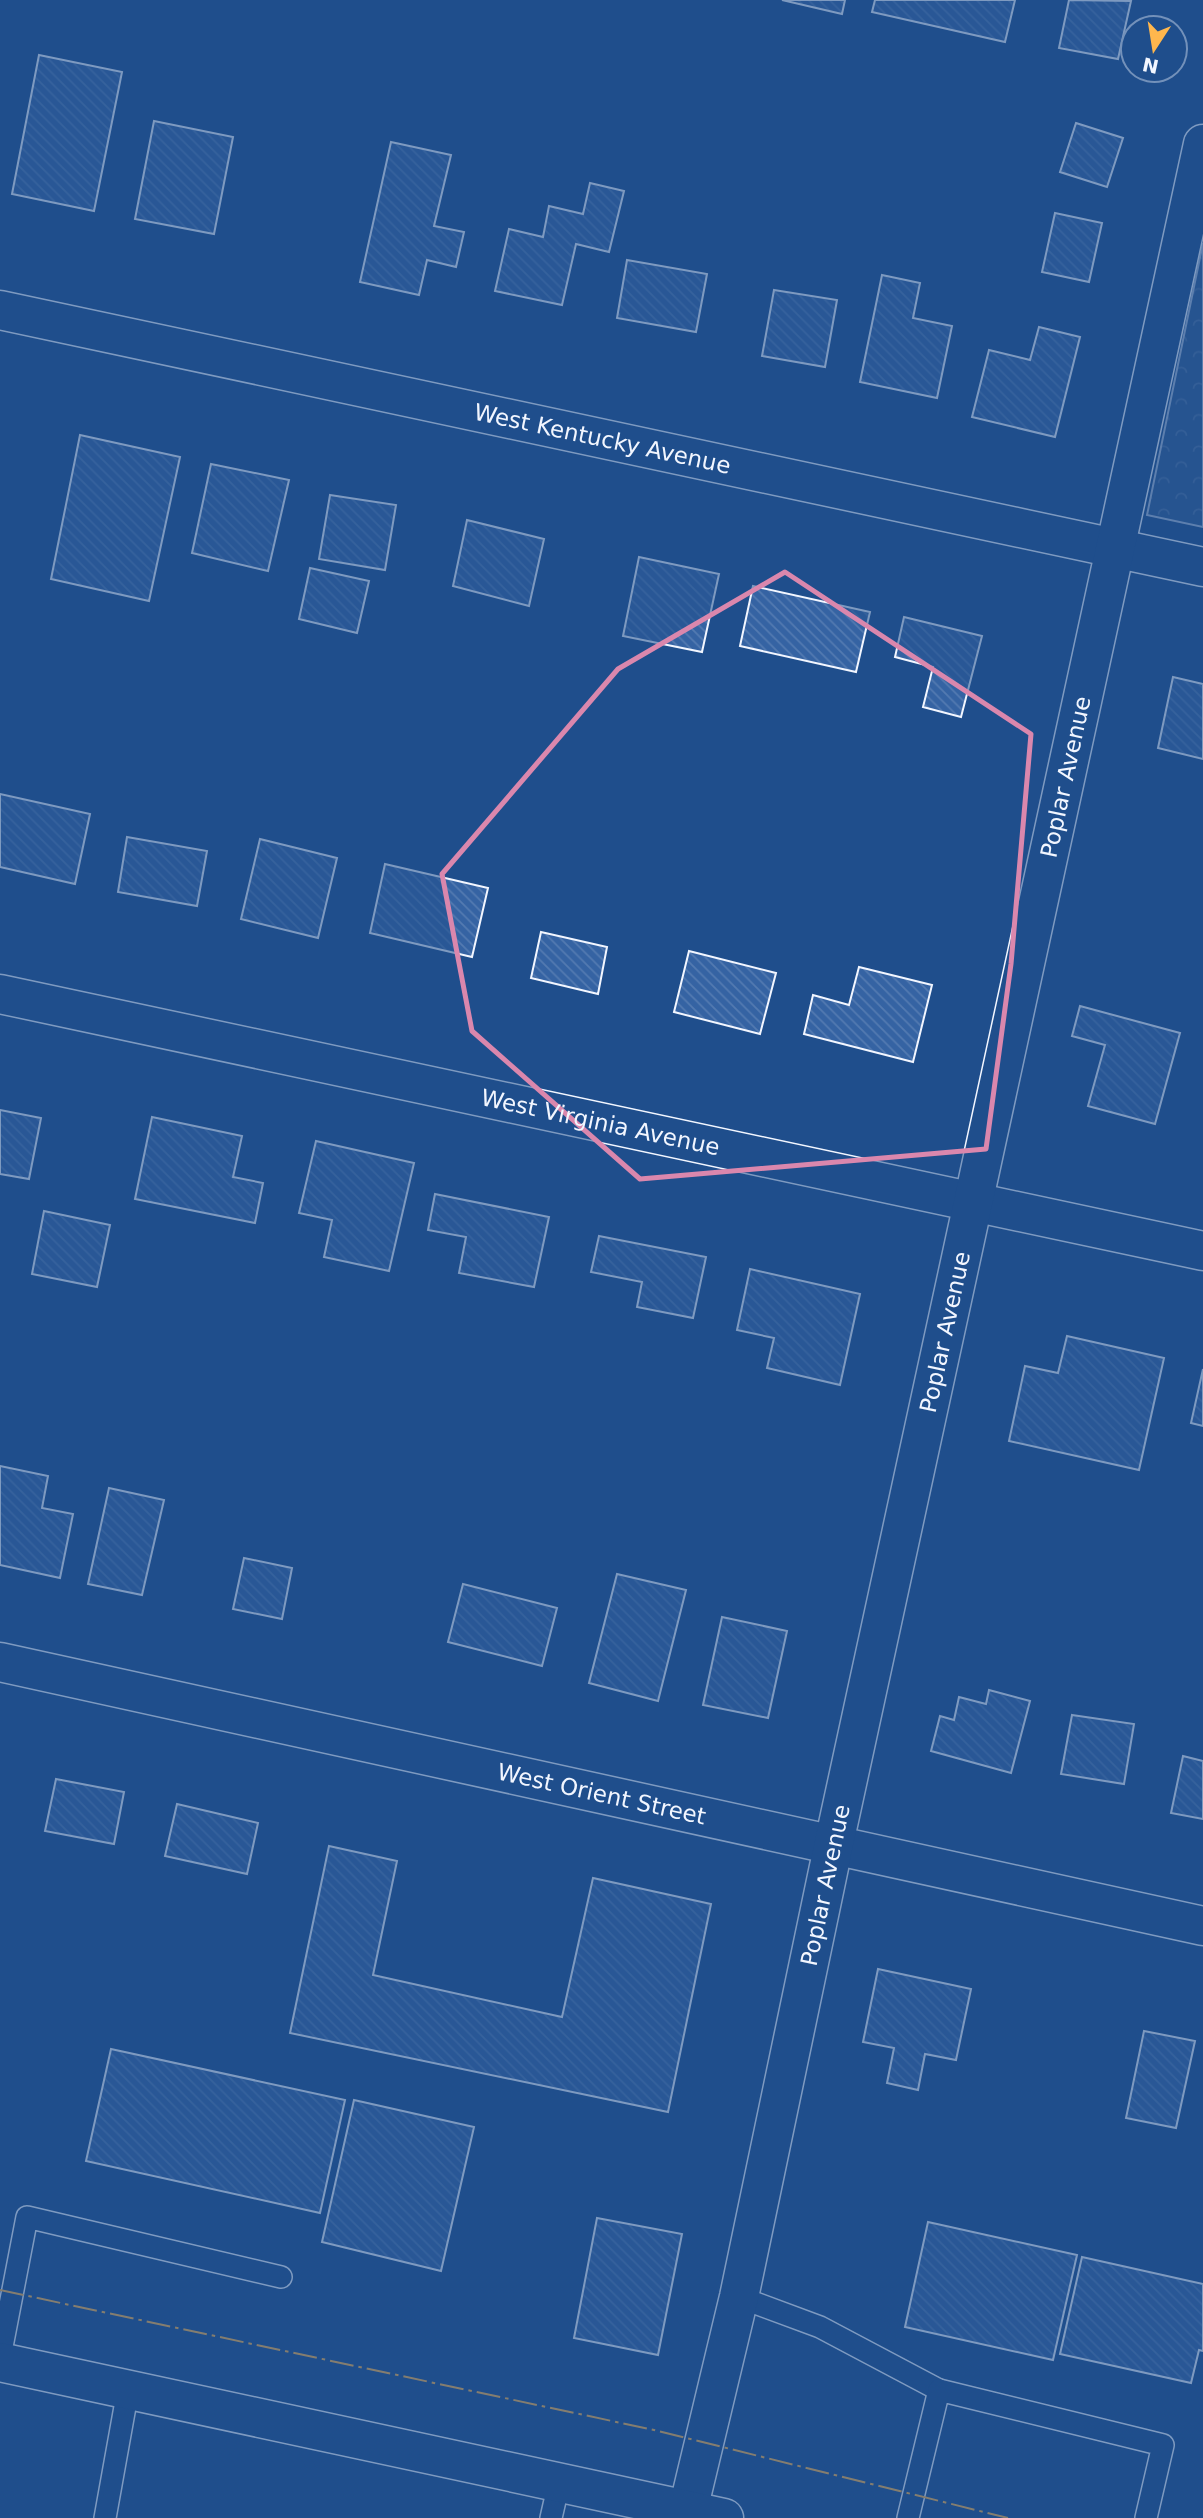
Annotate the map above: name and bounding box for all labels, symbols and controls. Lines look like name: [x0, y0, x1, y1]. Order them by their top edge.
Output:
north arrow: [1119, 14, 1189, 84]
text: N: [1140, 53, 1161, 78]
street label: West Kentucky Avenue: [472, 399, 733, 479]
street label: Poplar Avenue: [1035, 694, 1096, 860]
street label: West Virginia Avenue: [479, 1084, 722, 1160]
street label: Poplar Avenue: [915, 1249, 975, 1415]
street label: West Orient Street: [495, 1759, 708, 1830]
street label: Poplar Avenue: [796, 1802, 855, 1968]

